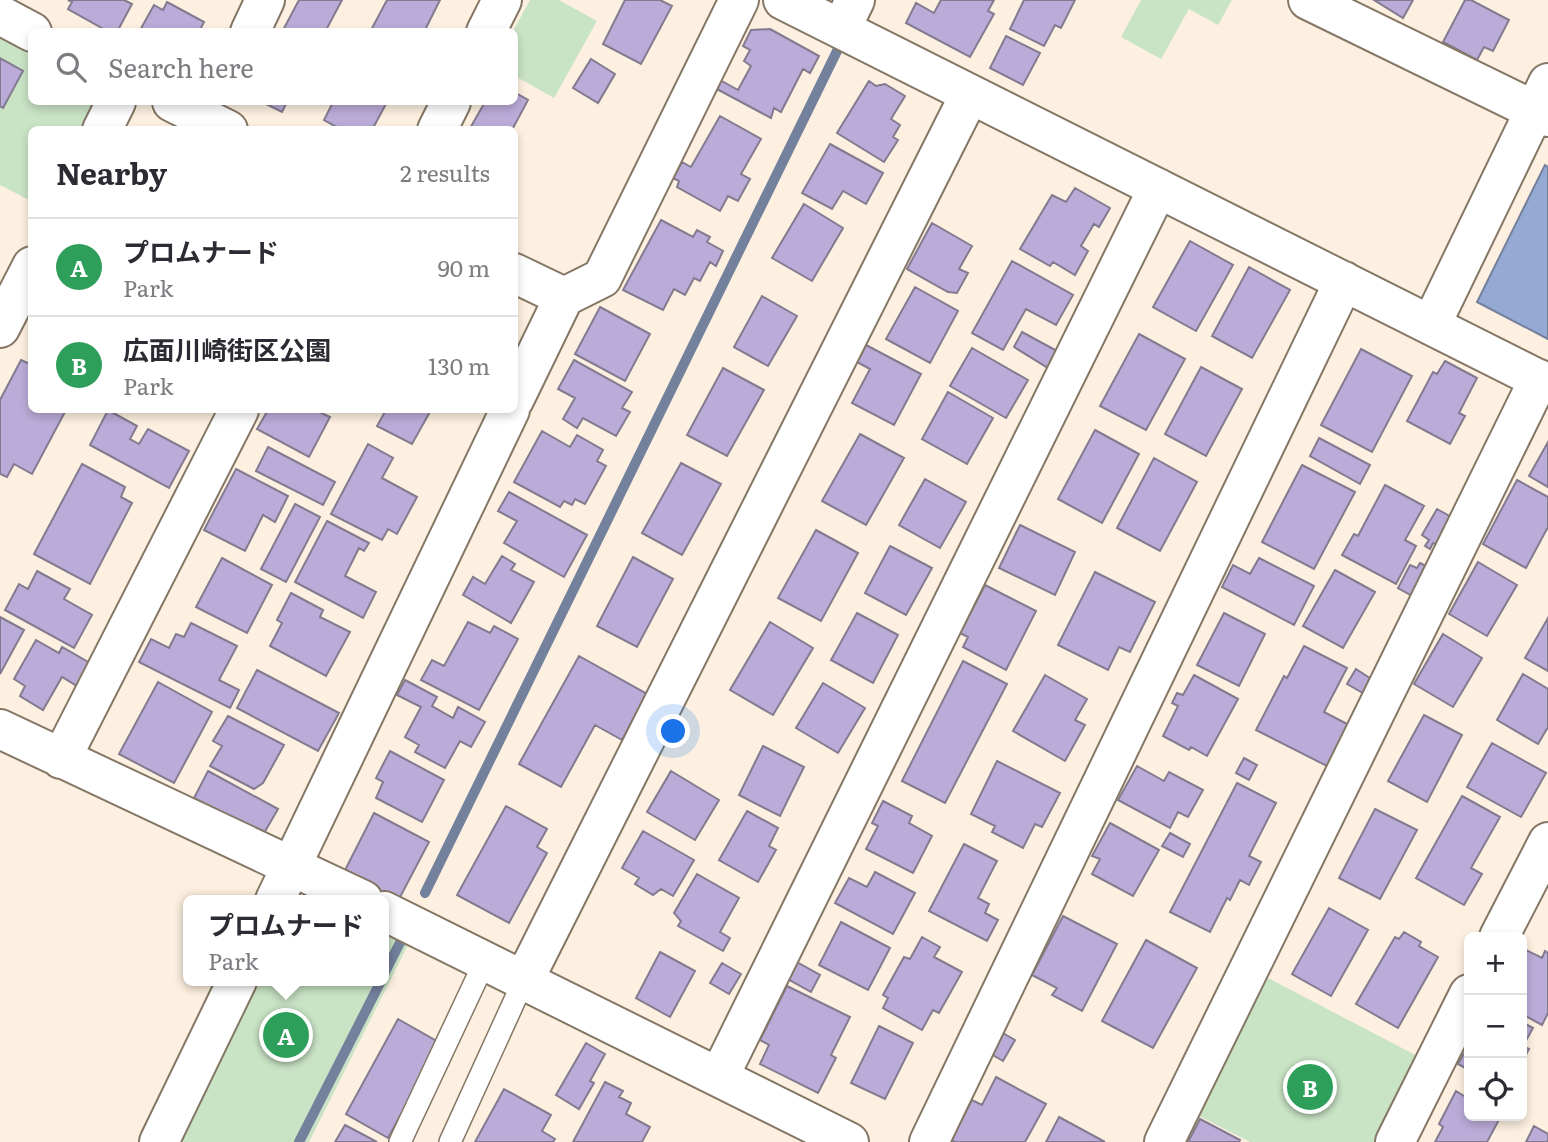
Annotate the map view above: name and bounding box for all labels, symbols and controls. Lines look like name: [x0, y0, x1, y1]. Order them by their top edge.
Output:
search box: [28, 28, 518, 105]
text: Search here: [108, 47, 254, 86]
icon: search: [52, 48, 90, 86]
text: Nearby: [56, 150, 167, 194]
text: 2 results: [400, 155, 490, 189]
text: プロムナード: [123, 231, 279, 270]
text: A: [70, 250, 88, 284]
text: 90 m: [438, 250, 490, 284]
text: Park: [123, 270, 173, 304]
text: 広面川崎街区公園: [123, 329, 331, 368]
text: B: [71, 348, 87, 382]
text: 130 m: [428, 348, 490, 382]
text: Park: [123, 368, 173, 402]
your location: [656, 714, 690, 748]
popup: [183, 895, 389, 986]
text: プロムナード: [208, 904, 364, 943]
map controls: [1464, 932, 1527, 1121]
button: +: [1464, 932, 1527, 995]
text: Park: [208, 943, 258, 977]
button: −: [1464, 995, 1527, 1058]
pin: A: [263, 1009, 309, 1061]
button: locate: [1464, 1058, 1527, 1121]
pin: B: [1287, 1061, 1333, 1113]

